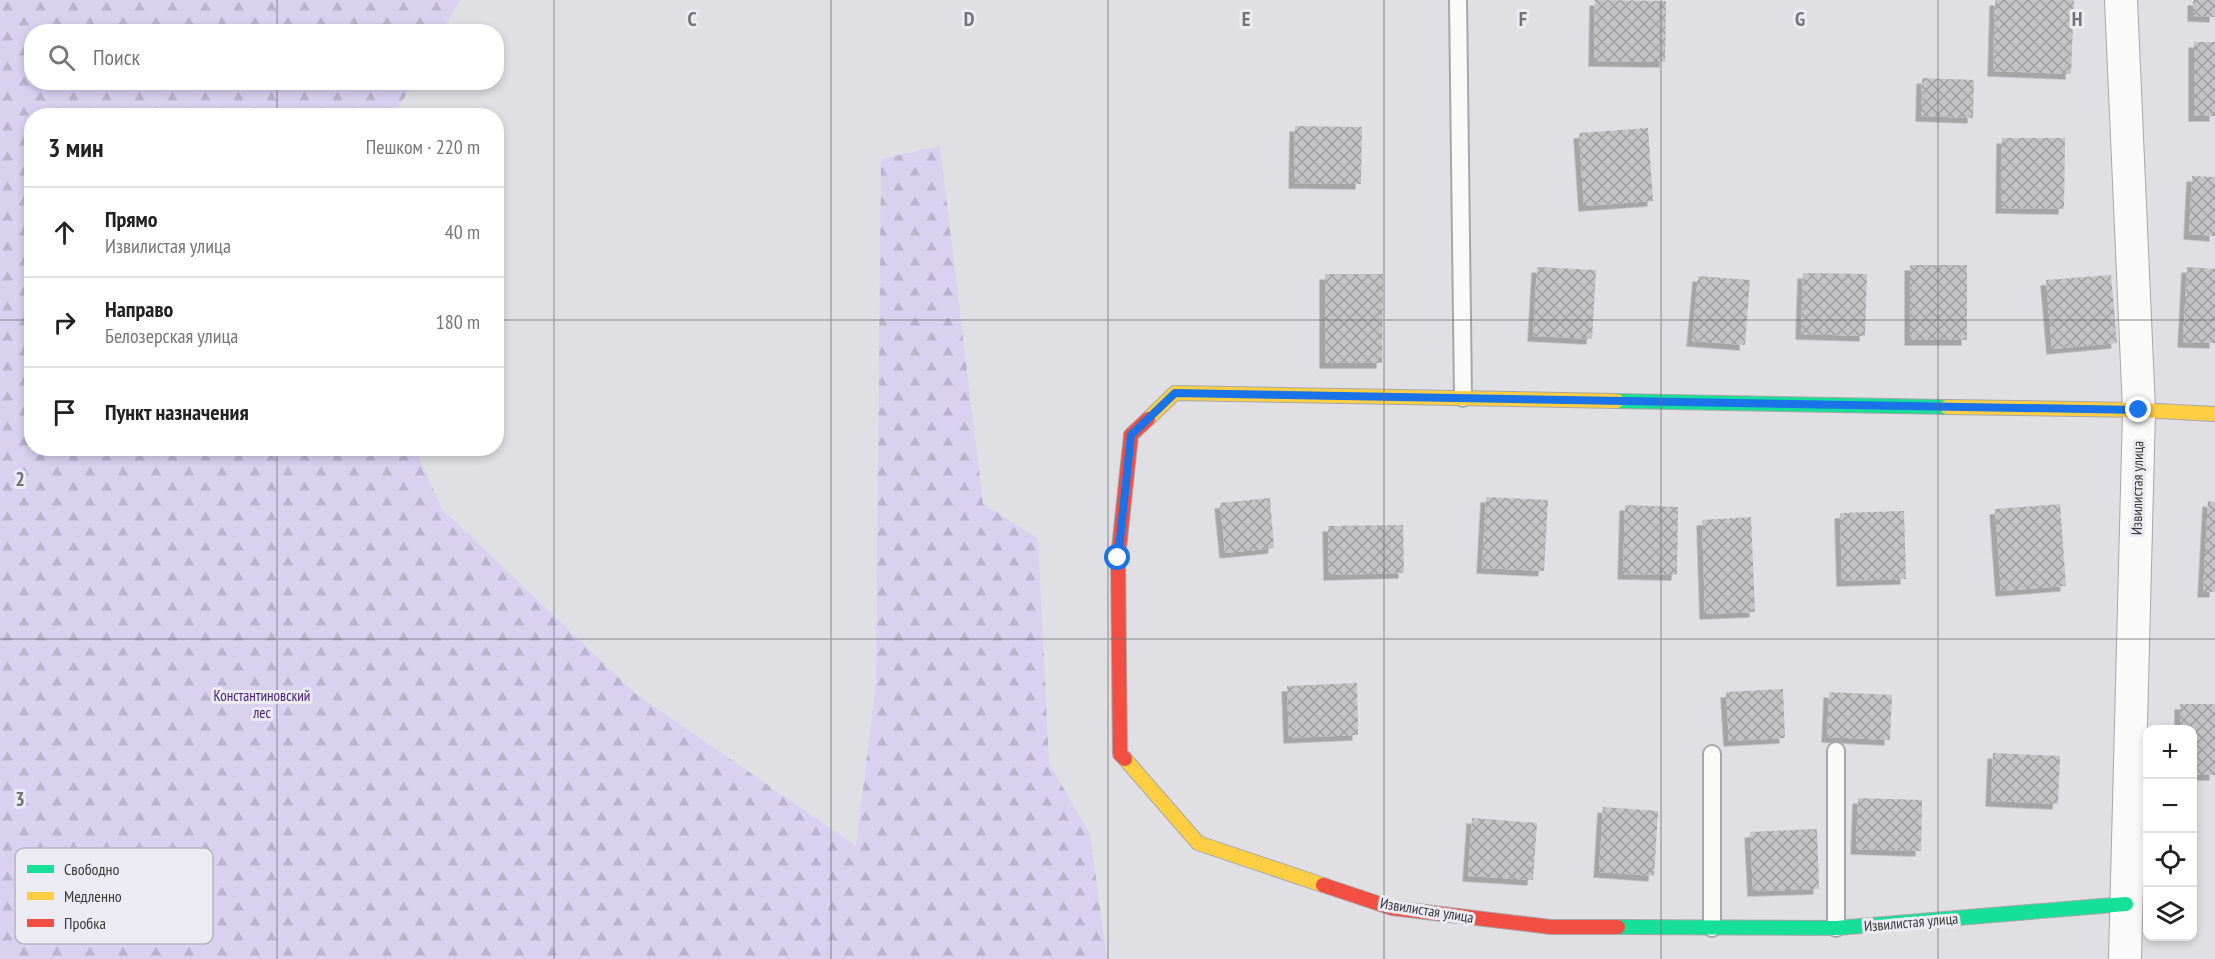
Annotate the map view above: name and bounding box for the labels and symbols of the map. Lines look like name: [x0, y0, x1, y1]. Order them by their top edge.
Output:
text: C: [687, 6, 697, 32]
text: D: [964, 6, 975, 32]
text: E: [1242, 6, 1250, 32]
text: F: [1519, 6, 1527, 32]
text: G: [1795, 6, 1805, 32]
text: H: [2072, 6, 2082, 32]
route end: [2125, 396, 2151, 422]
street label: Извилистая улица: [2127, 441, 2147, 535]
text: 2: [15, 466, 25, 492]
route start: [1104, 544, 1130, 570]
park label: Константиновский лес: [214, 686, 310, 722]
text: 3: [15, 786, 25, 812]
legend: [15, 848, 213, 944]
text: Свободно: [64, 859, 119, 879]
text: Медленно: [64, 886, 122, 906]
street label: Извилистая улица: [1379, 893, 1475, 927]
street label: Извилистая улица: [1863, 908, 1959, 936]
text: Пробка: [64, 913, 106, 933]

